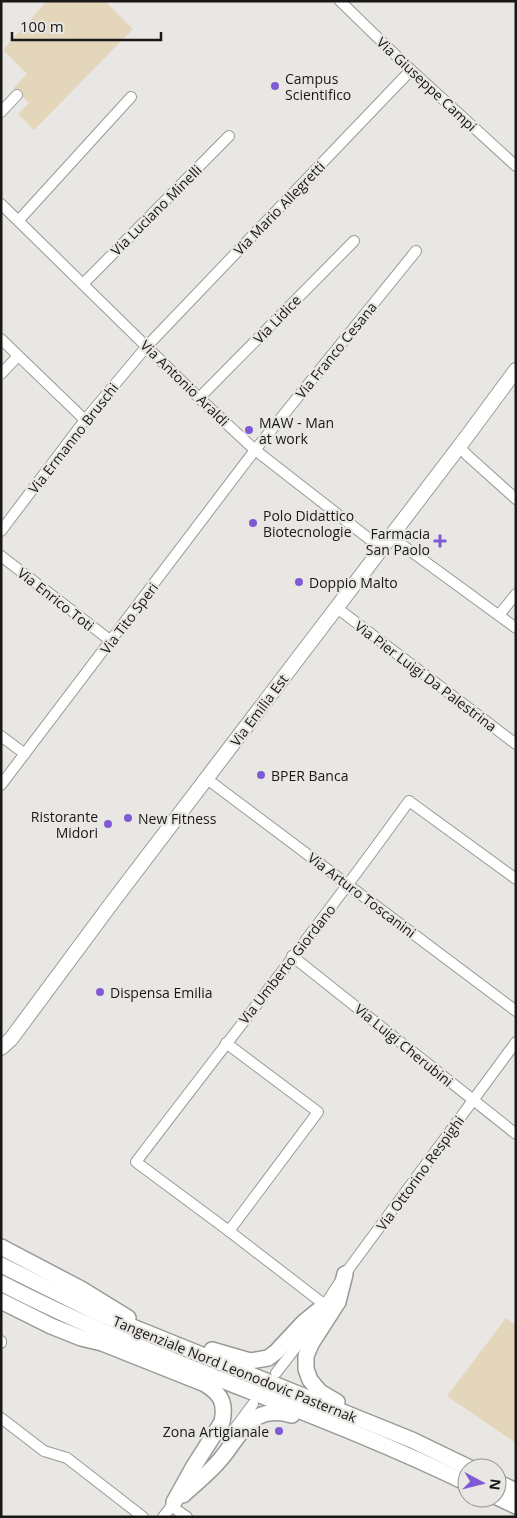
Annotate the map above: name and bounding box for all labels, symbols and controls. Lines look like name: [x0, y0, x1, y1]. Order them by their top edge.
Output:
scale bar: [12, 10, 161, 42]
text: 100 m: [20, 16, 64, 36]
street label: Via Giuseppe Campi: [373, 33, 481, 135]
place label: Campus Scientifico: [285, 69, 351, 104]
marker: Campus Scientifico: [269, 80, 281, 92]
street label: Via Mario Allegretti: [229, 157, 329, 259]
street label: Via Luciano Minelli: [106, 160, 206, 260]
street label: Via Lidice: [249, 290, 305, 347]
street label: Via Franco Cesana: [291, 298, 381, 402]
street label: Via Antonio Araldi: [137, 336, 233, 430]
street label: Via Ermanno Bruschi: [24, 379, 122, 497]
place label: MAW - Man at work: [259, 413, 334, 448]
marker: MAW - Man at work: [243, 424, 255, 436]
place label: Polo Didattico Biotecnologie: [263, 506, 354, 541]
marker: Polo Didattico Biotecnologie: [247, 517, 259, 529]
place label: Farmacia San Paolo: [366, 524, 430, 559]
marker: Farmacia San Paolo: [434, 535, 446, 547]
street label: Via Enrico Toti: [14, 563, 98, 635]
place label: Doppio Malto: [309, 573, 398, 592]
marker: Doppio Malto: [293, 576, 305, 588]
street label: Via Tito Speri: [96, 578, 162, 658]
street label: Via Pier Luigi Da Palestrina: [351, 616, 501, 736]
street label: Via Emilia Est: [226, 670, 292, 750]
place label: BPER Banca: [271, 766, 348, 785]
marker: BPER Banca: [255, 769, 267, 781]
place label: Ristorante Midori: [31, 807, 98, 842]
place label: New Fitness: [138, 809, 217, 828]
marker: New Fitness: [122, 812, 134, 824]
marker: Ristorante Midori: [102, 818, 114, 830]
street label: Via Arturo Toscanini: [304, 848, 420, 942]
street label: Via Umberto Giordano: [234, 900, 340, 1028]
place label: Dispensa Emilia: [110, 983, 213, 1002]
marker: Dispensa Emilia: [94, 986, 106, 998]
street label: Via Luigi Cherubini: [351, 999, 457, 1091]
street label: Via Ottorino Respighi: [372, 1112, 468, 1234]
street label: Tangenziale Nord Leonodovic Pasternak: [110, 1311, 360, 1427]
place label: Zona Artigianale: [163, 1422, 269, 1441]
marker: Zona Artigianale: [273, 1425, 285, 1437]
north arrow: [457, 1458, 507, 1508]
text: N: [485, 1478, 506, 1491]

